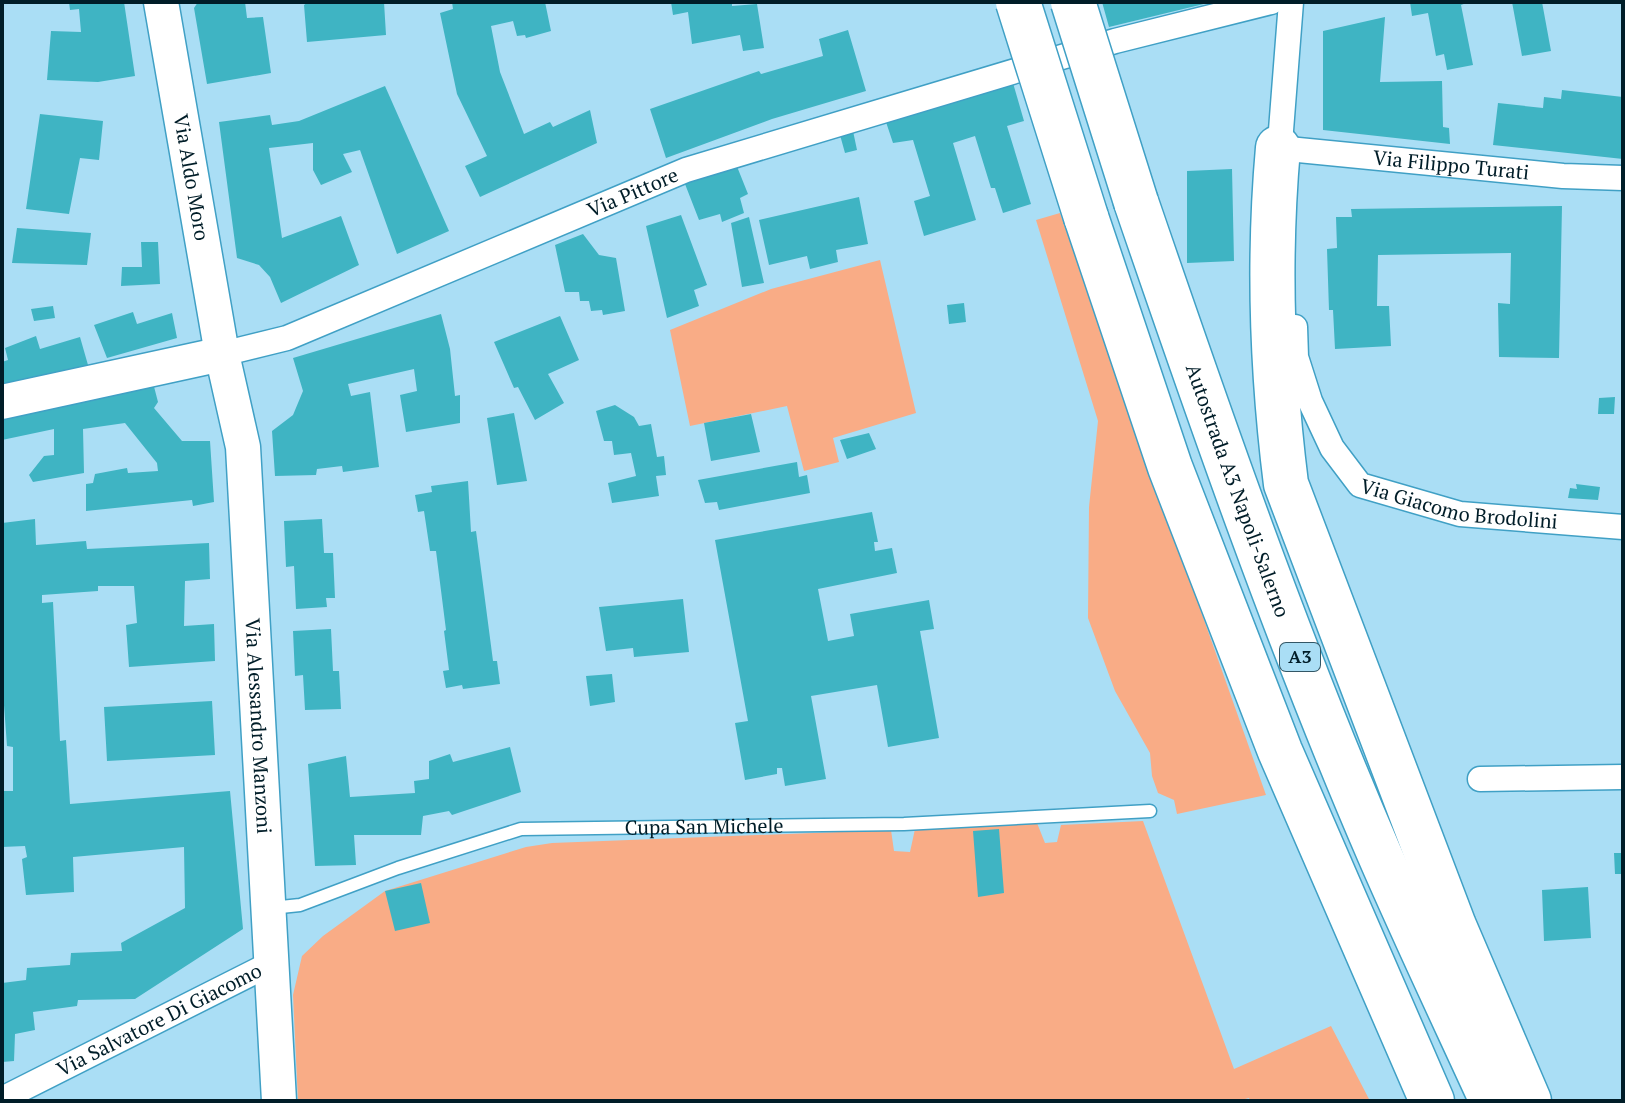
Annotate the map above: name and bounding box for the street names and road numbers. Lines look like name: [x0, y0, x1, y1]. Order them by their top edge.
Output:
street label: Via Aldo Moro: [168, 112, 216, 243]
street label: Via Filippo Turati: [1372, 143, 1531, 186]
street label: Via Pittore: [583, 161, 682, 223]
street label: Autostrada A3 Napoli-Salerno: [1180, 360, 1297, 621]
street label: Via Giacomo Brodolini: [1357, 472, 1559, 535]
street label: Via Alessandro Manzoni: [239, 617, 278, 835]
road number: A3: [1280, 643, 1320, 671]
street label: Cupa San Michele: [624, 812, 784, 841]
street label: Via Salvatore Di Giacomo: [52, 956, 266, 1082]

